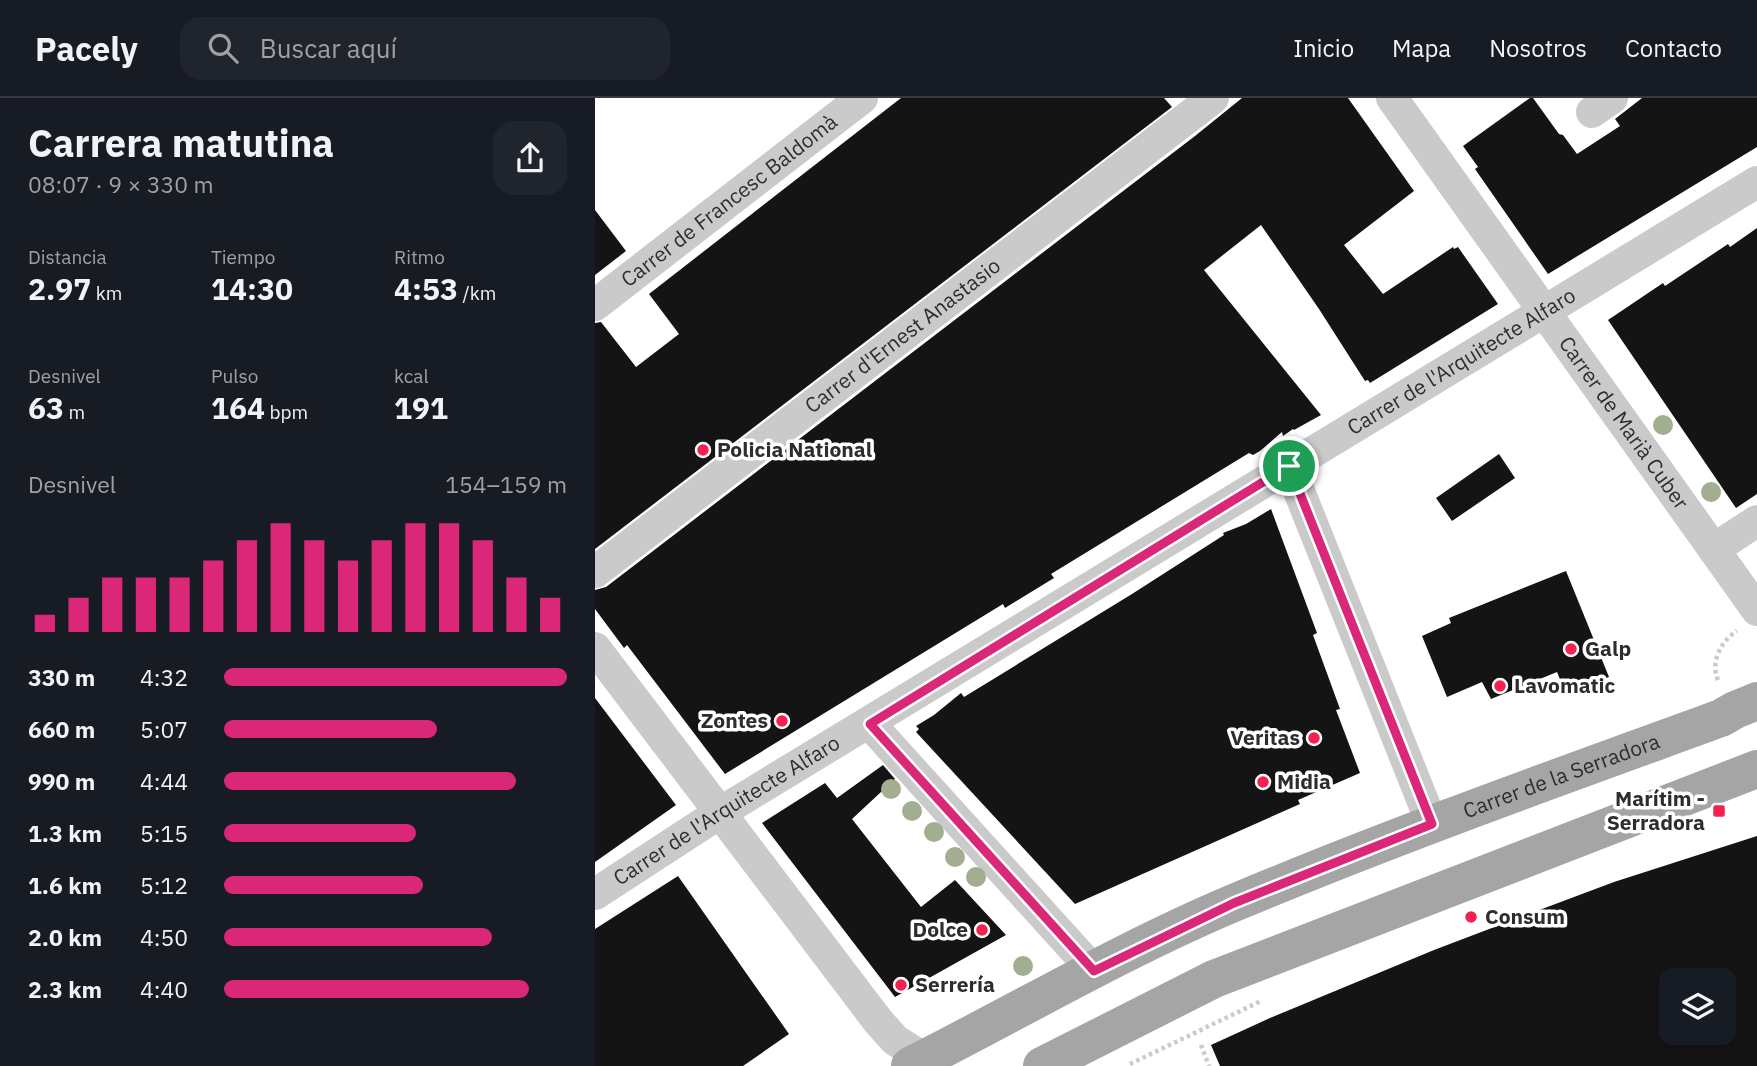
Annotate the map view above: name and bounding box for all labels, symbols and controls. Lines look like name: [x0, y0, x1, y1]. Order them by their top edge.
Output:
search box: [180, 17, 670, 80]
text: Pacely: [35, 27, 138, 70]
icon: search: [204, 29, 242, 67]
text: Buscar aquí: [260, 31, 397, 65]
text: Inicio: [1293, 32, 1354, 64]
text: Mapa: [1392, 32, 1451, 64]
text: Nosotros: [1489, 32, 1587, 64]
text: Contacto: [1625, 32, 1722, 64]
street label: Carrer de Francesc Baldomà: [615, 107, 843, 293]
text: Carrera matutina: [28, 118, 334, 167]
button: share: [493, 121, 567, 195]
text: 08:07 · 9 × 330 m: [28, 169, 214, 199]
text: Distancia: [28, 245, 107, 269]
text: Tiempo: [211, 245, 275, 269]
text: Ritmo: [394, 245, 445, 269]
street label: Carrer d'Ernest Anastasio: [799, 251, 1006, 419]
text: 2.97: [28, 269, 91, 308]
text: 14:30: [211, 269, 293, 308]
text: 4:53: [394, 269, 458, 308]
text: km: [91, 281, 122, 305]
text: /km: [458, 281, 496, 305]
street label: Carrer de l'Arquitecte Alfaro: [1342, 281, 1580, 441]
street label: Carrer de Marià Cuber: [1553, 330, 1696, 515]
text: Desnivel: [28, 364, 101, 388]
text: Pulso: [211, 364, 258, 388]
text: kcal: [394, 364, 429, 388]
text: 63: [28, 388, 64, 427]
text: 164: [211, 388, 265, 427]
text: 191: [394, 388, 448, 427]
text: m: [64, 400, 85, 424]
text: bpm: [265, 400, 308, 424]
place label: Policia National: [717, 435, 872, 463]
pin: [1259, 436, 1319, 496]
marker: Policia National: [695, 442, 711, 458]
icon: arrive: [1270, 447, 1308, 485]
text: Desnivel: [28, 469, 116, 499]
text: 154–159 m: [445, 469, 567, 499]
place label: Galp: [1585, 634, 1631, 662]
marker: Galp: [1563, 641, 1579, 657]
text: 330 m: [28, 662, 95, 692]
text: 4:32: [140, 662, 188, 692]
place label: Lavomatic: [1514, 671, 1616, 699]
marker: Lavomatic: [1492, 678, 1508, 694]
place label: Zontes: [701, 706, 768, 734]
marker: Zontes: [774, 713, 790, 729]
text: 660 m: [28, 714, 95, 744]
text: 5:07: [140, 714, 188, 744]
place label: Veritas: [1230, 723, 1300, 751]
street label: Carrer de la Serradora: [1459, 726, 1663, 824]
street label: Carrer de l'Arquitecte Alfaro: [608, 728, 845, 891]
marker: Veritas: [1306, 730, 1322, 746]
text: 990 m: [28, 766, 95, 796]
text: 4:44: [140, 766, 188, 796]
place label: Midia: [1277, 767, 1331, 795]
marker: Midia: [1255, 774, 1271, 790]
place label: Marítim - Serradora: [1607, 784, 1705, 836]
marker: Marítim - Serradora: [1711, 803, 1727, 819]
text: 1.3 km: [28, 818, 102, 848]
text: 5:15: [140, 818, 188, 848]
text: 1.6 km: [28, 870, 102, 900]
text: 5:12: [140, 870, 188, 900]
place label: Consum: [1485, 902, 1565, 930]
marker: Consum: [1463, 909, 1479, 925]
place label: Dolce: [913, 915, 968, 943]
text: 2.0 km: [28, 922, 102, 952]
text: 4:50: [140, 922, 188, 952]
marker: Dolce: [974, 922, 990, 938]
map controls: [1659, 968, 1736, 1045]
button: layers: [1659, 968, 1736, 1045]
place label: Serrería: [915, 970, 995, 998]
text: 2.3 km: [28, 974, 102, 1004]
text: 4:40: [140, 974, 188, 1004]
marker: Serrería: [893, 977, 909, 993]

